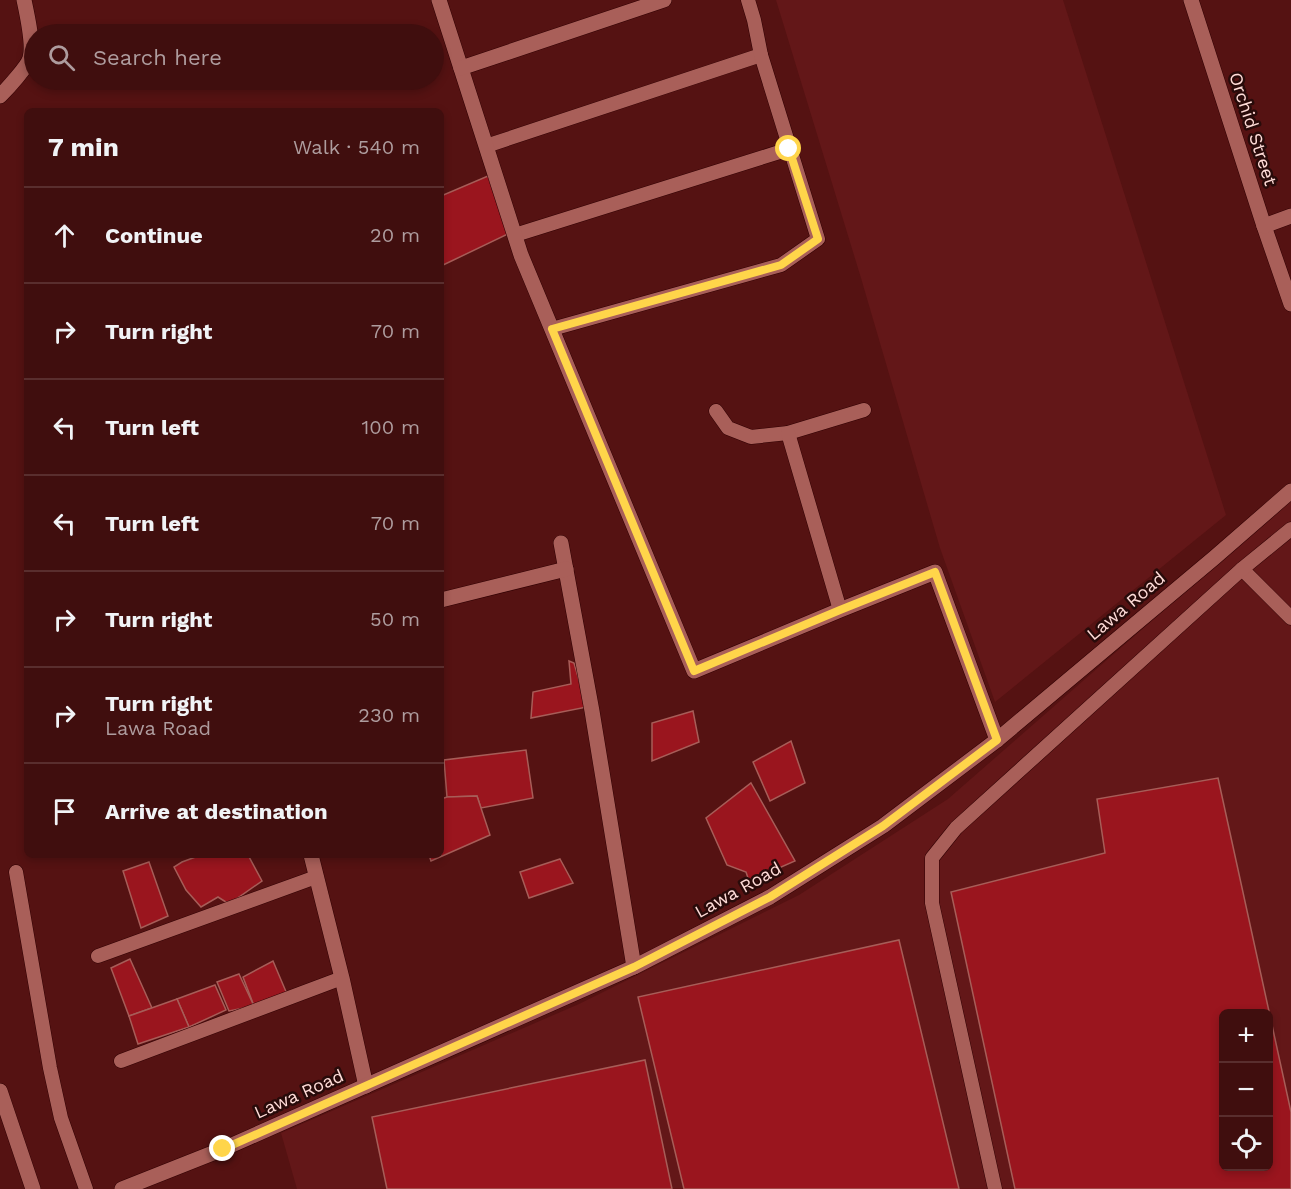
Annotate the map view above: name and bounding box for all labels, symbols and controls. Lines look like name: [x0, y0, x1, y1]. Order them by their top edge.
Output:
search box: [24, 24, 444, 90]
icon: search: [45, 41, 78, 74]
text: Search here: [93, 45, 222, 70]
street label: Orchid Street: [1225, 69, 1282, 189]
text: 7 min: [48, 132, 119, 162]
text: Walk · 540 m: [293, 135, 420, 159]
route start: [775, 135, 801, 161]
icon: ahead: [48, 219, 81, 252]
text: Continue: [105, 223, 203, 248]
text: 20 m: [370, 223, 420, 247]
icon: right: [48, 315, 81, 348]
text: Turn right: [105, 319, 212, 344]
text: 70 m: [371, 319, 420, 343]
icon: left: [48, 411, 81, 444]
text: Turn left: [105, 415, 199, 440]
text: 100 m: [361, 415, 420, 439]
icon: left: [48, 507, 81, 540]
text: Turn left: [105, 511, 199, 536]
text: 70 m: [371, 511, 420, 535]
street label: Lawa Road: [1082, 567, 1169, 644]
icon: right: [48, 603, 81, 636]
text: Turn right: [105, 607, 212, 632]
text: 50 m: [370, 607, 420, 631]
text: Turn right: [105, 691, 212, 716]
icon: right: [48, 699, 81, 732]
text: 230 m: [358, 703, 420, 727]
text: Lawa Road: [105, 716, 211, 740]
icon: arrive: [48, 795, 81, 828]
text: Arrive at destination: [105, 799, 328, 824]
street label: Lawa Road: [691, 857, 785, 922]
map controls: [1219, 1009, 1273, 1171]
button: +: [1219, 1009, 1273, 1063]
button: −: [1219, 1063, 1273, 1117]
street label: Lawa Road: [251, 1065, 347, 1123]
button: locate: [1219, 1117, 1273, 1171]
route end: [209, 1135, 235, 1161]

